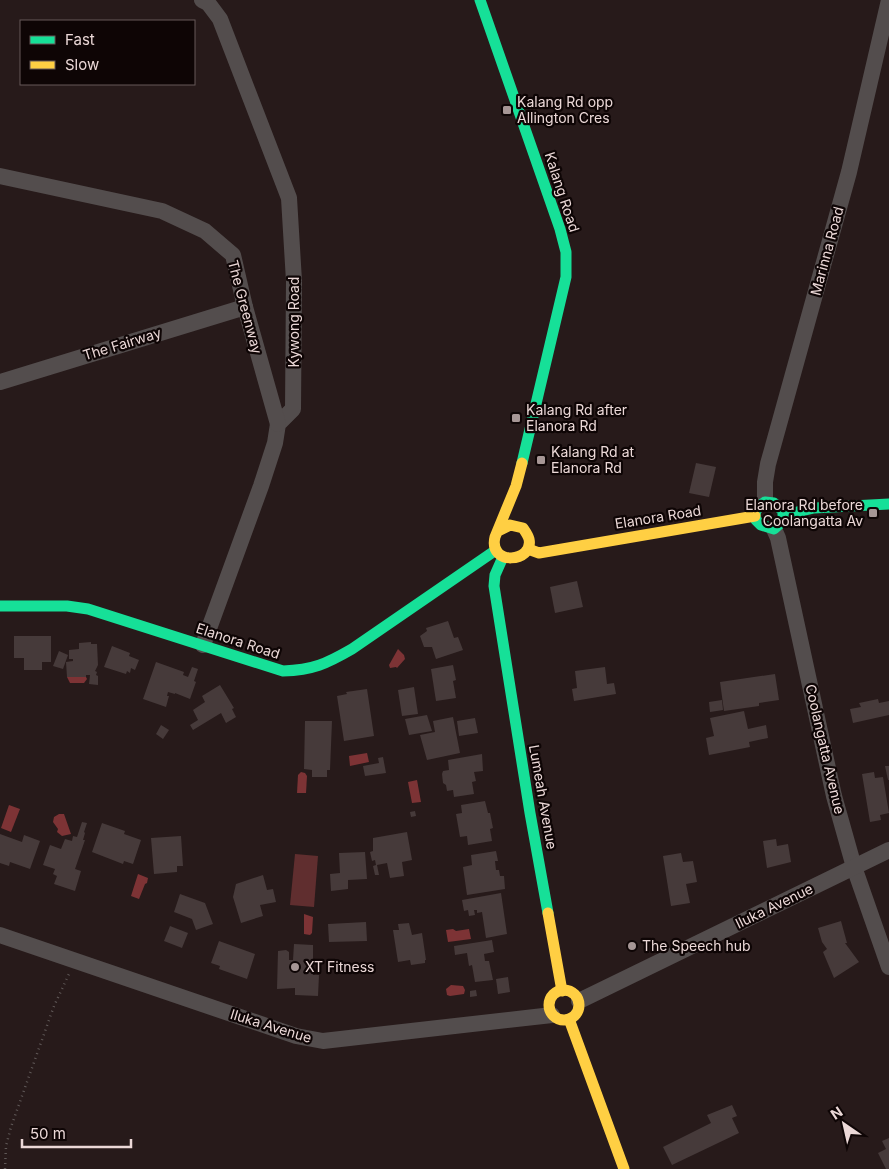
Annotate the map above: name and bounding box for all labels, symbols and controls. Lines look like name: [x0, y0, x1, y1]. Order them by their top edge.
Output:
legend: [20, 20, 195, 85]
text: Fast: [65, 30, 95, 49]
text: Slow: [65, 55, 99, 74]
place label: Kalang Rd opp Allington Cres: [517, 93, 613, 126]
marker: Kalang Rd opp Allington Cres: [501, 104, 513, 116]
street label: Kalang Road: [542, 150, 583, 234]
street label: Marinna Road: [806, 204, 847, 297]
street label: The Greenway: [225, 258, 266, 356]
street label: Kywong Road: [285, 277, 302, 367]
street label: The Fairway: [81, 324, 163, 363]
place label: Kalang Rd after Elanora Rd: [526, 401, 627, 434]
marker: Kalang Rd after Elanora Rd: [510, 412, 522, 424]
place label: Kalang Rd at Elanora Rd: [551, 443, 634, 476]
marker: Kalang Rd at Elanora Rd: [535, 454, 547, 466]
place label: Elanora Rd before Coolangatta Av: [745, 496, 863, 529]
street label: Elanora Road: [614, 501, 702, 532]
marker: Elanora Rd before Coolangatta Av: [867, 507, 879, 519]
street label: Elanora Road: [194, 619, 282, 662]
street label: Coolangatta Avenue: [802, 682, 849, 816]
street label: Lumeah Avenue: [526, 743, 561, 851]
street label: Iluka Avenue: [732, 879, 815, 932]
place label: The Speech hub: [642, 937, 751, 954]
marker: The Speech hub: [626, 940, 638, 952]
place label: XT Fitness: [305, 958, 374, 975]
marker: XT Fitness: [289, 961, 301, 973]
street label: Iluka Avenue: [228, 1005, 314, 1046]
north arrow: [819, 1099, 869, 1149]
text: N: [827, 1103, 846, 1123]
scale bar: [22, 1116, 131, 1148]
text: 50 m: [30, 1124, 66, 1143]

